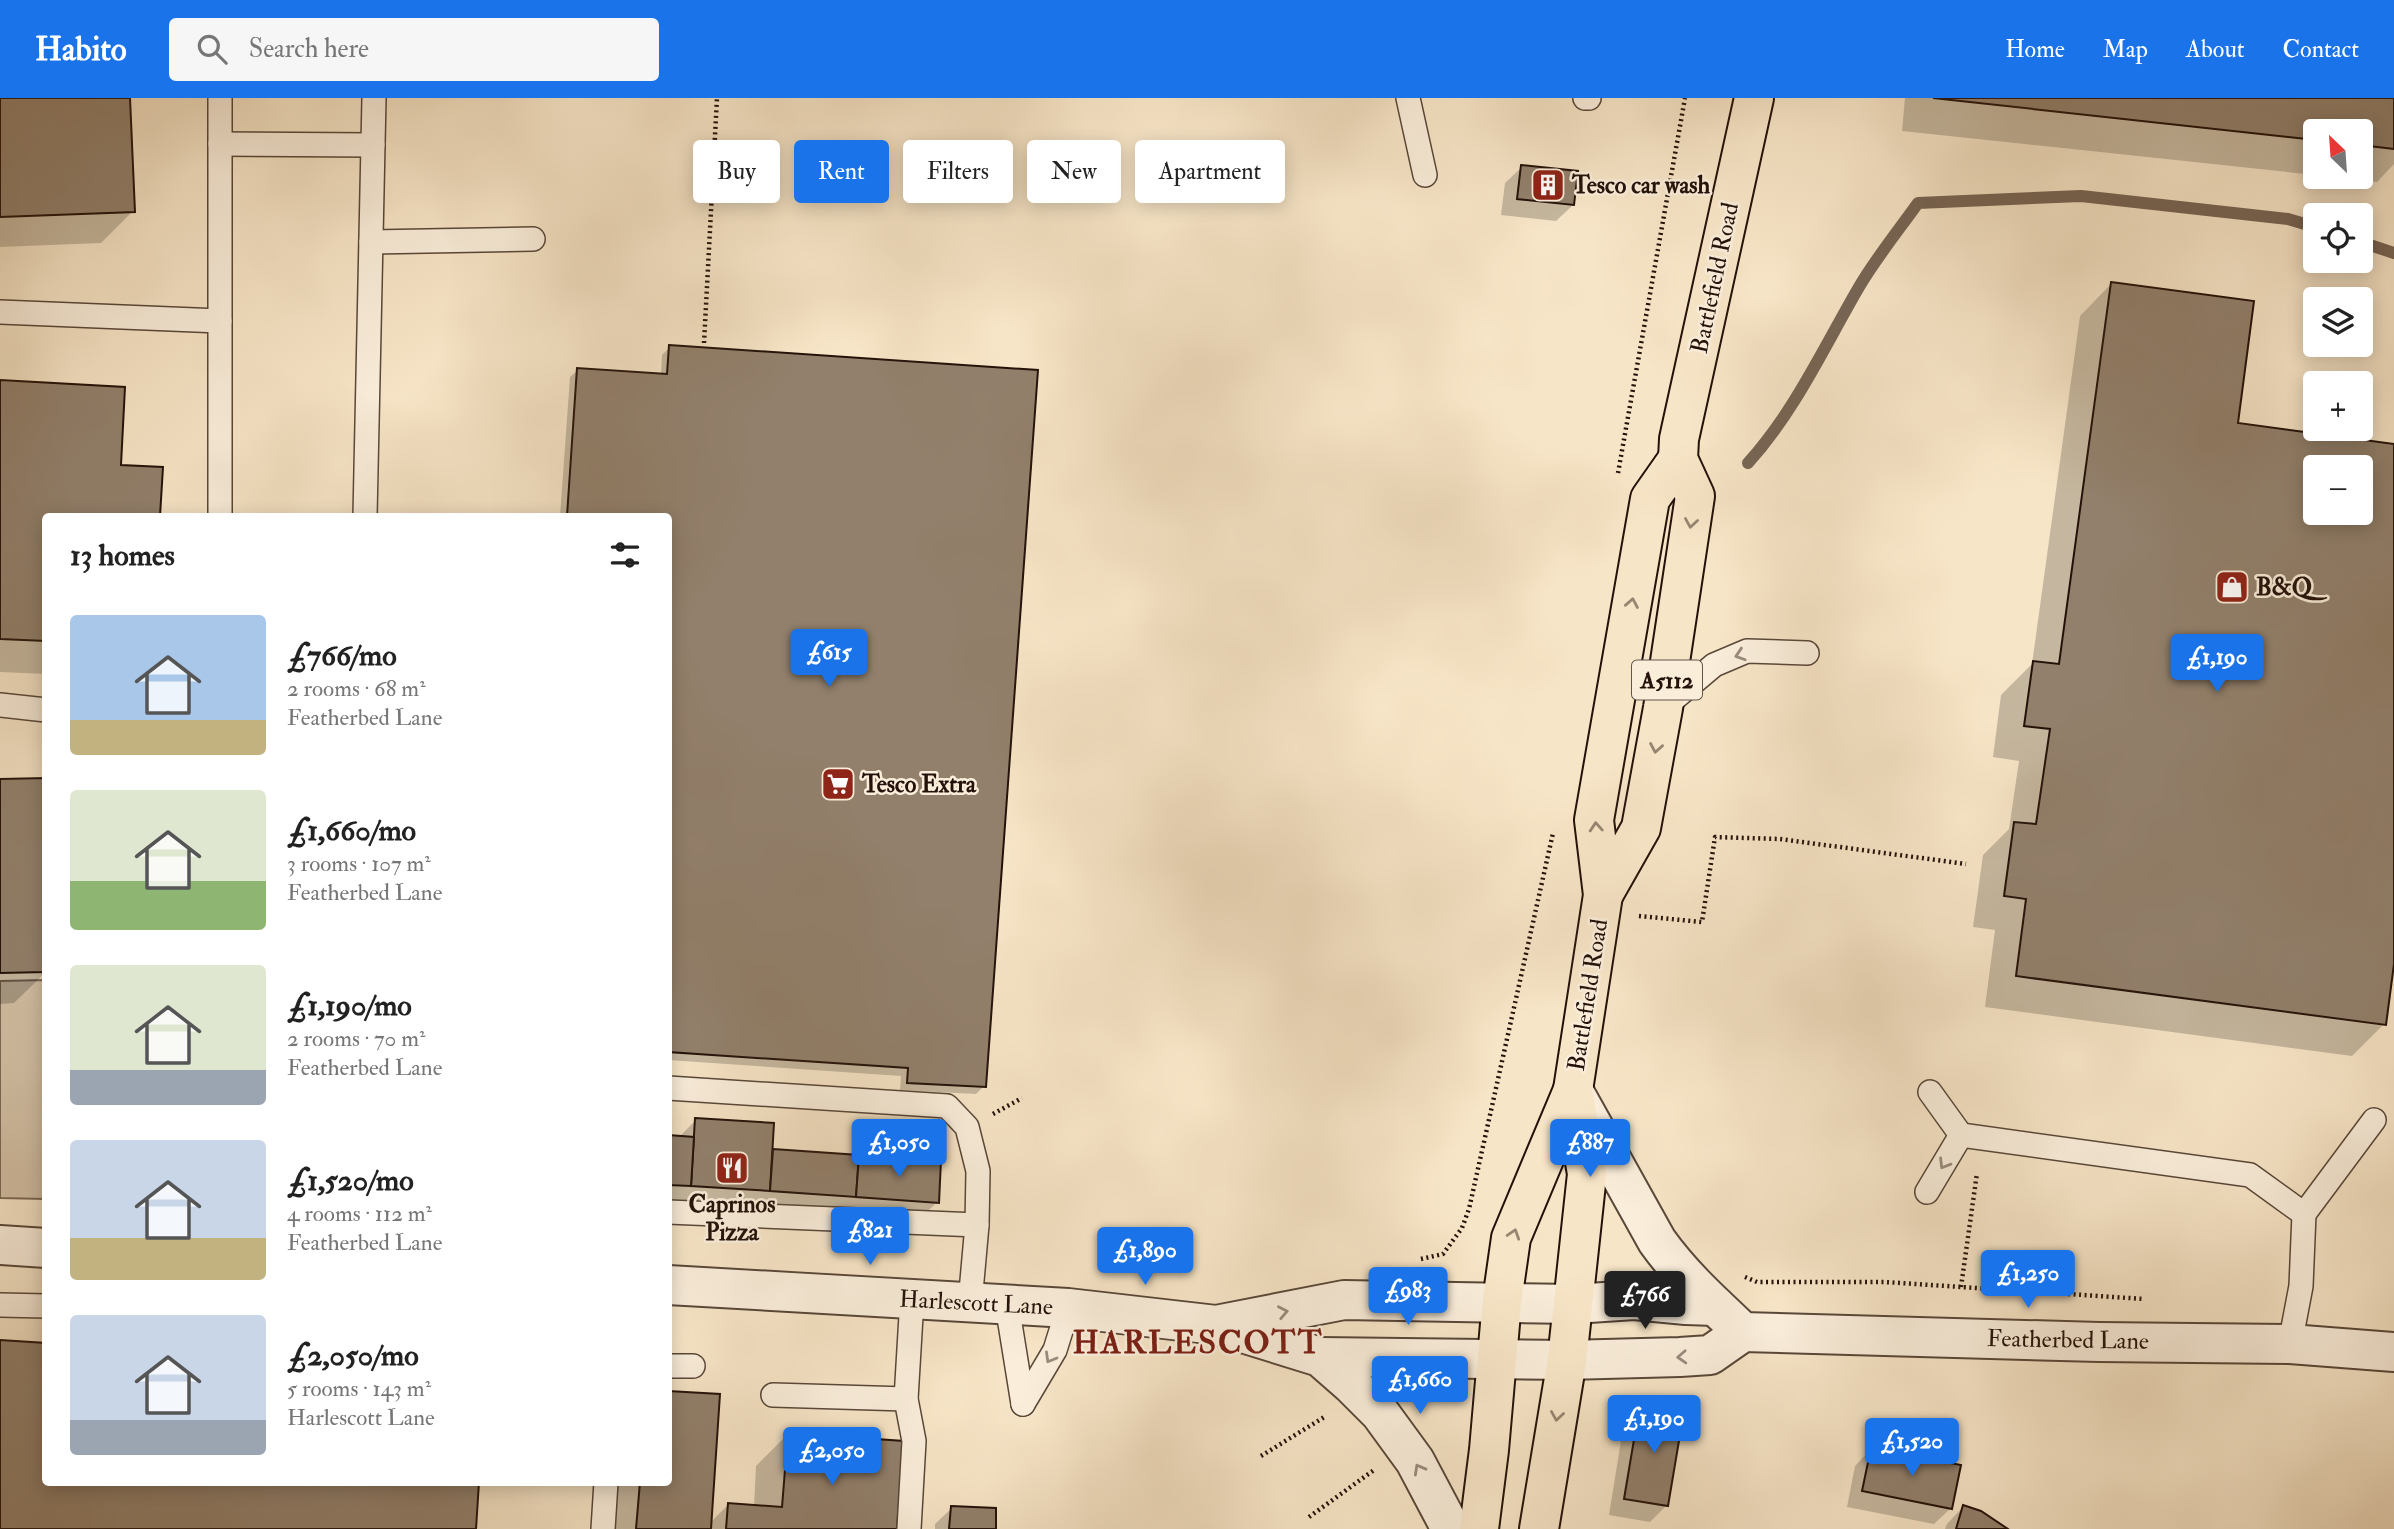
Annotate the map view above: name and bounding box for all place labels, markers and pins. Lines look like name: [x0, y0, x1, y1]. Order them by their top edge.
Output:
building icon: Tesco car wash: [1529, 166, 1567, 204]
place label: Tesco car wash: [1571, 170, 1711, 201]
shop icon: B&Q: [2213, 568, 2251, 606]
place label: B&Q: [2256, 572, 2328, 603]
pin: £615: [788, 630, 870, 689]
pin: £1,190: [2160, 634, 2274, 694]
supermarket icon: Tesco Extra: [819, 765, 857, 803]
place label: Tesco Extra: [861, 769, 977, 800]
pin: £1,050: [842, 1119, 956, 1179]
pin: £887: [1549, 1119, 1631, 1179]
restaurant icon: Caprinos Pizza: [713, 1149, 751, 1187]
place label: Caprinos Pizza: [689, 1189, 775, 1248]
pin: £821: [829, 1208, 911, 1267]
pin: £1,890: [1088, 1228, 1202, 1287]
pin: £1,250: [1971, 1250, 2085, 1310]
pin: £983: [1367, 1268, 1449, 1327]
pin: £766: [1604, 1272, 1686, 1331]
pin: £1,660: [1363, 1356, 1477, 1416]
pin: £1,190: [1597, 1396, 1711, 1455]
pin: £1,520: [1855, 1418, 1969, 1478]
pin: £2,050: [775, 1428, 889, 1487]

